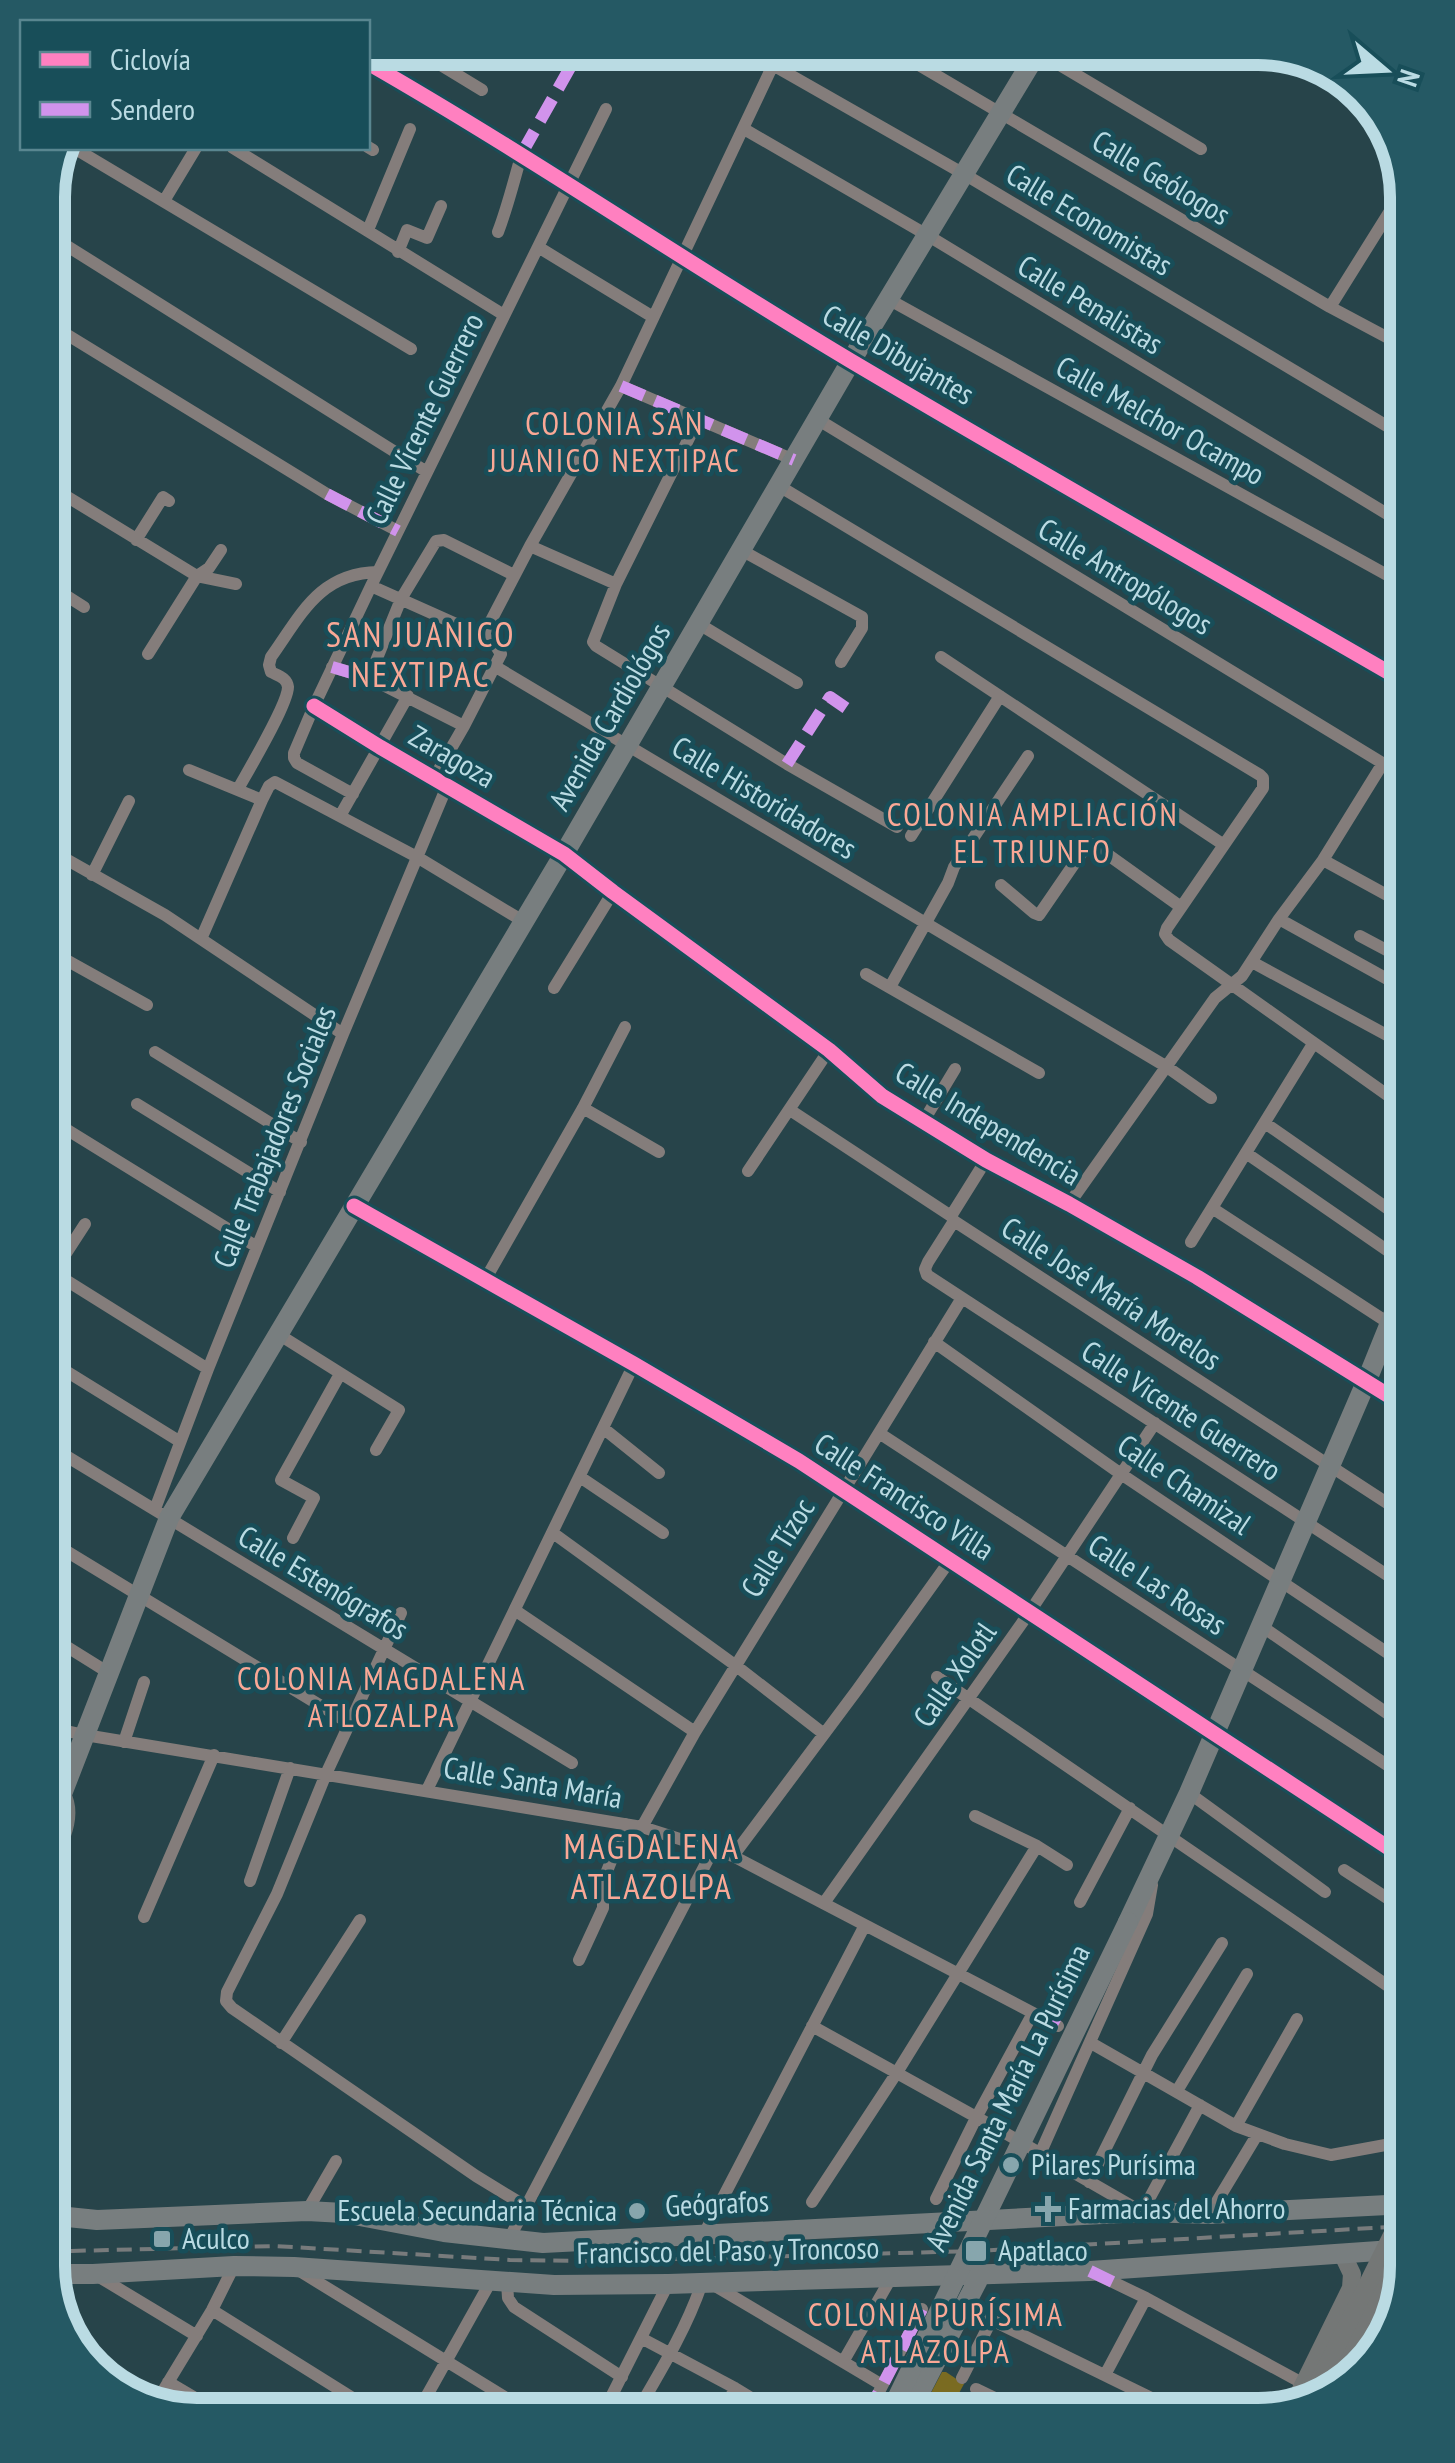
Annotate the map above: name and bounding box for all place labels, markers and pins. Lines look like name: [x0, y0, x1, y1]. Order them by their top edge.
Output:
place label: Pilares Purísima: [1031, 2144, 1196, 2183]
marker: Pilares Purísima: [1000, 2154, 1022, 2176]
place label: Farmacias del Ahorro: [1068, 2188, 1286, 2227]
place label: Escuela Secundaria Técnica: [337, 2190, 617, 2229]
marker: Farmacias del Ahorro: [1037, 2198, 1059, 2220]
marker: Escuela Secundaria Técnica: [626, 2200, 648, 2222]
place label: Aculco: [182, 2218, 250, 2257]
marker: Aculco: [151, 2228, 173, 2250]
place label: Apatlaco: [998, 2230, 1088, 2269]
marker: Apatlaco: [963, 2238, 989, 2264]

